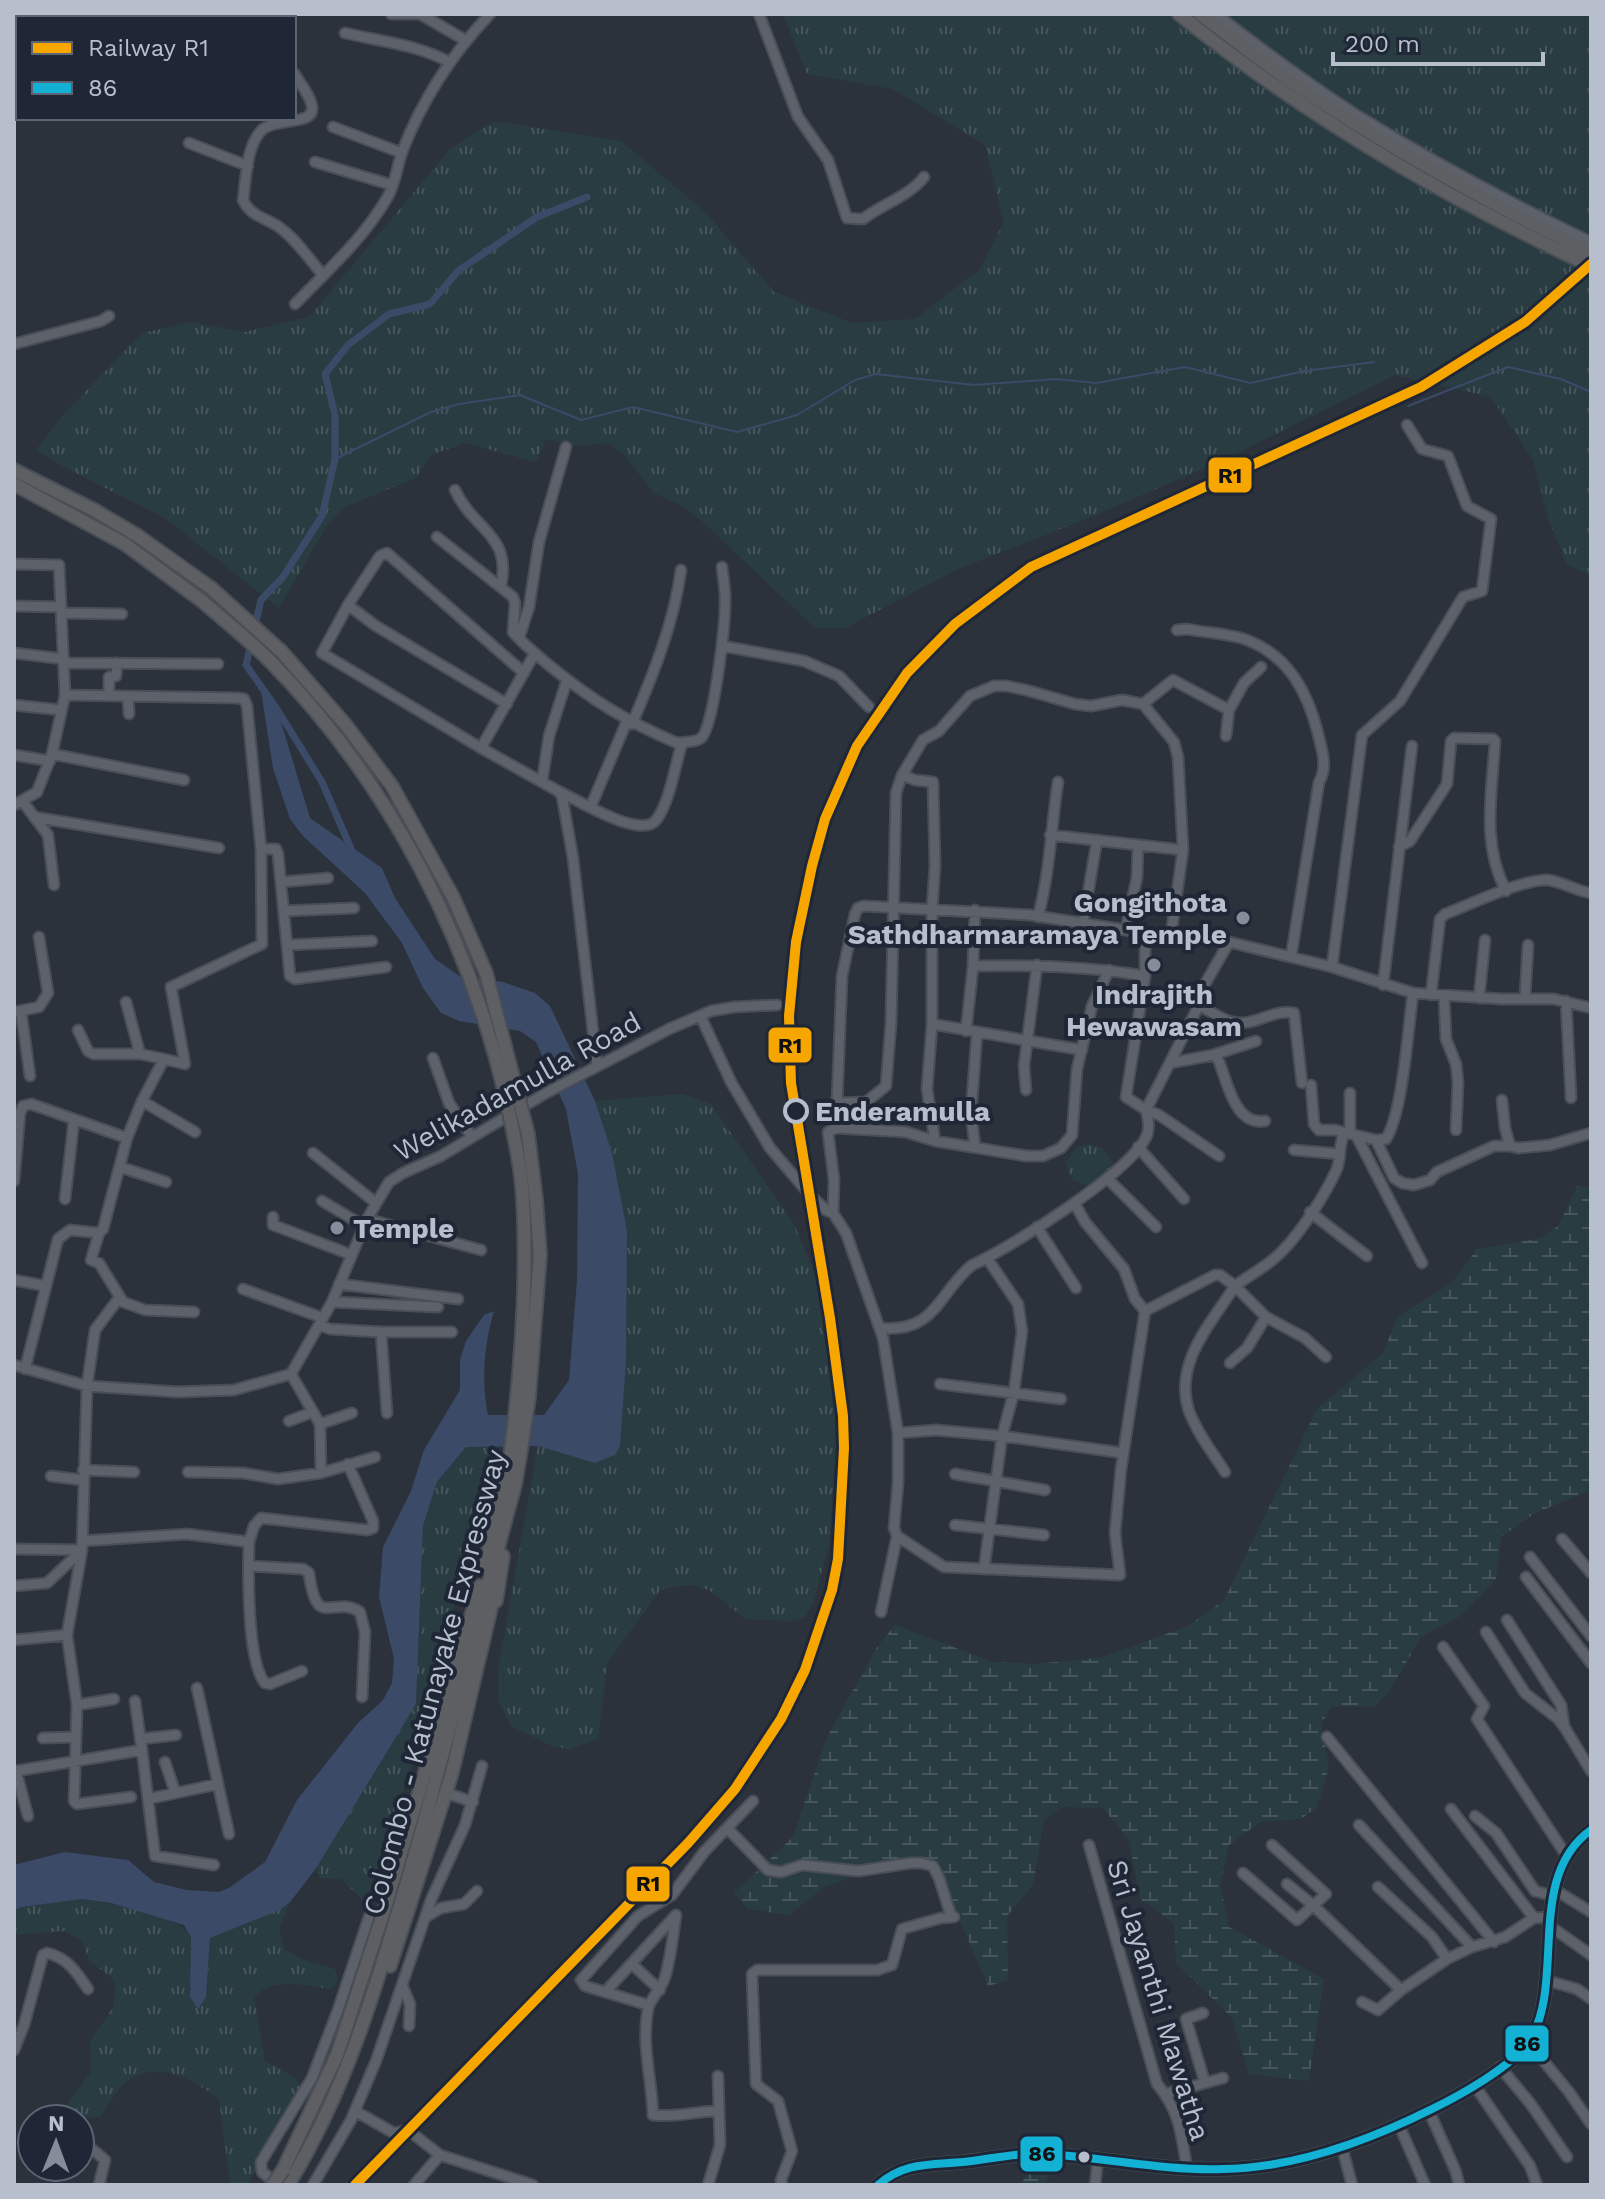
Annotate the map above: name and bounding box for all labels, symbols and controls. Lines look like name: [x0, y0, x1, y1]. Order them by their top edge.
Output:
legend: [16, 16, 296, 120]
scale bar: [1333, 16, 1543, 66]
text: 200 m: [1345, 30, 1420, 58]
text: Railway R1: [88, 34, 209, 62]
text: 86: [88, 74, 117, 102]
line badge: R1: [1207, 456, 1253, 494]
text: R1: [1218, 463, 1242, 488]
place label: Gongithota Sathdharmaramaya Temple: [848, 886, 1228, 951]
marker: Gongithota Sathdharmaramaya Temple: [1234, 909, 1252, 927]
marker: Indrajith Hewawasam: [1145, 956, 1163, 974]
place label: Indrajith Hewawasam: [1066, 978, 1242, 1043]
street label: Welikadamulla Road: [388, 1005, 646, 1168]
line badge: R1: [767, 1026, 813, 1064]
text: R1: [778, 1033, 802, 1058]
place label: Enderamulla: [815, 1095, 991, 1128]
marker: Enderamulla: [784, 1099, 808, 1123]
place label: Temple: [353, 1212, 454, 1245]
marker: Temple: [328, 1219, 346, 1237]
street label: Colombo - Katunayake Expressway: [356, 1445, 513, 1918]
street label: Sri Jayanthi Mawatha: [1100, 1856, 1217, 2145]
line badge: R1: [625, 1865, 671, 1903]
text: R1: [636, 1871, 660, 1896]
line badge: 86: [1504, 2024, 1550, 2063]
text: 86: [1513, 2031, 1541, 2056]
north arrow: [16, 2103, 96, 2183]
text: N: [48, 2111, 65, 2136]
line badge: 86: [1019, 2135, 1064, 2173]
text: 86: [1028, 2141, 1056, 2166]
unlabelled marker: [1076, 2149, 1092, 2165]

